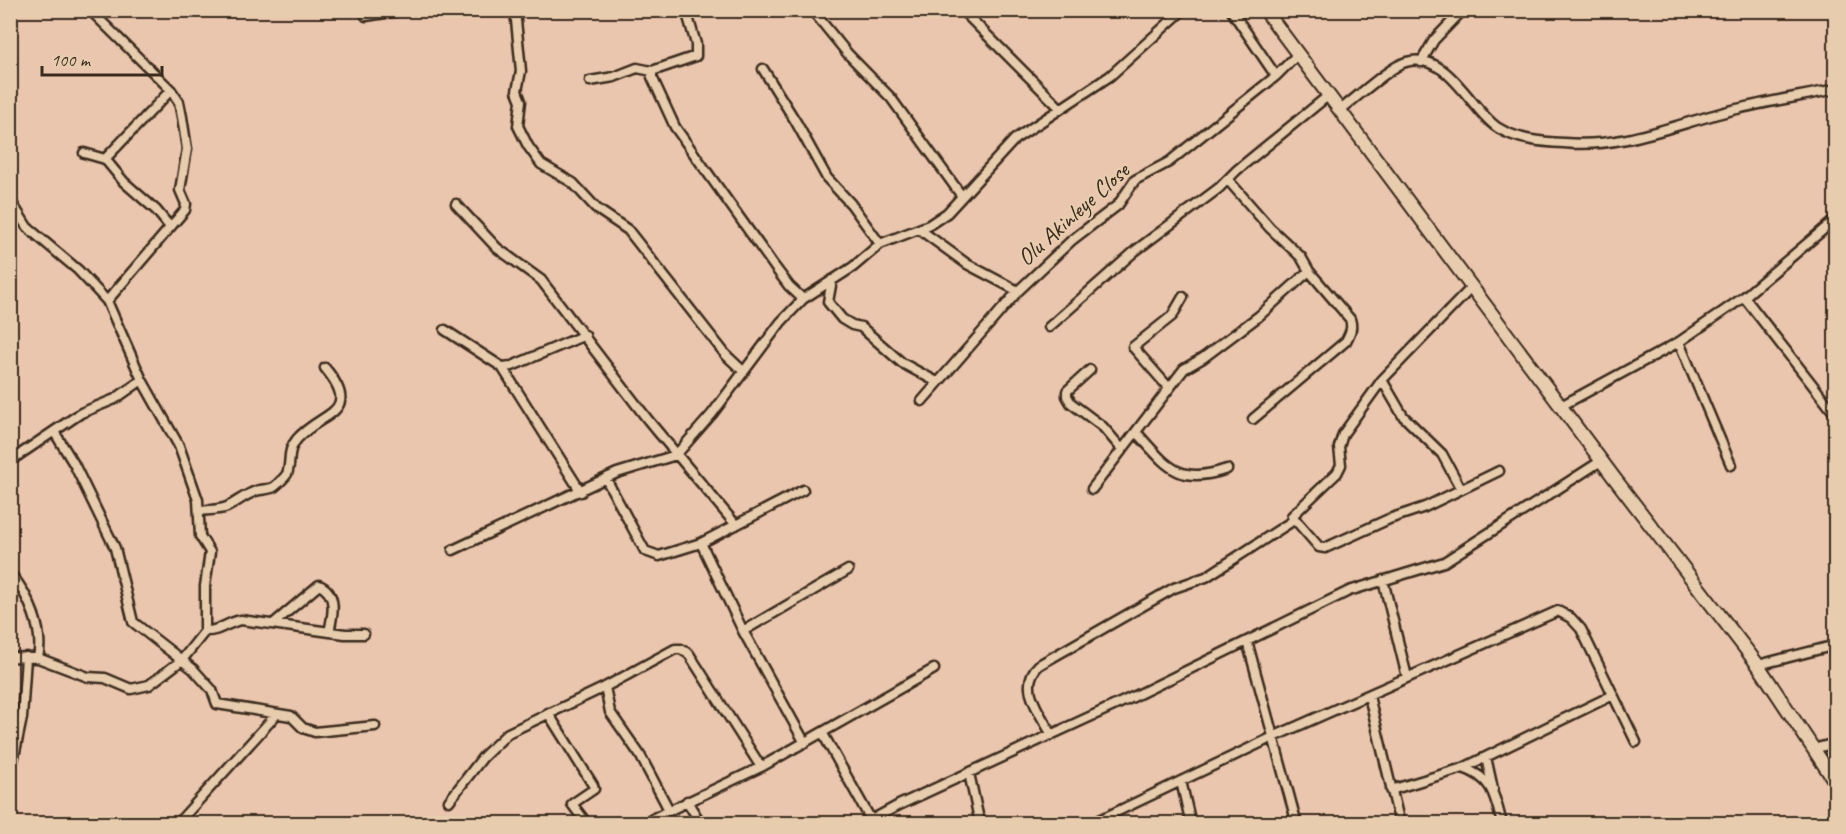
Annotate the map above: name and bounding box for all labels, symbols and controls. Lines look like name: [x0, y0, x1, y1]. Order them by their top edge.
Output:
scale bar: [42, 39, 162, 77]
text: 100 m: [51, 49, 92, 71]
street label: Olu Akinleye Close: [1011, 154, 1137, 272]

